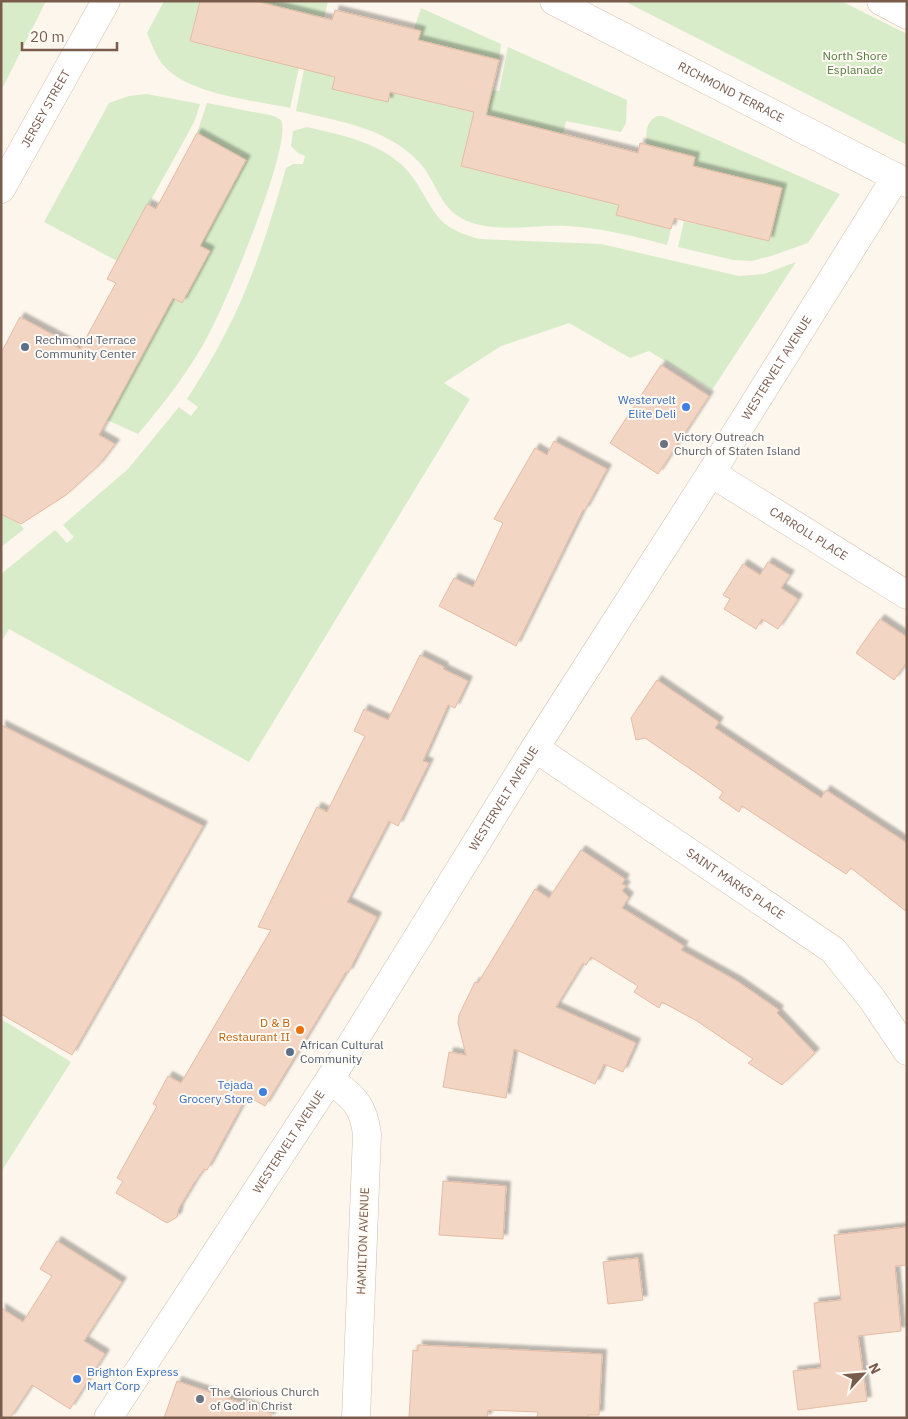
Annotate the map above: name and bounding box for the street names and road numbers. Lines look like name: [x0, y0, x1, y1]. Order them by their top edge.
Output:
street label: RICHMOND TERRACE: [676, 58, 787, 125]
street label: JERSEY STREET: [18, 67, 73, 150]
street label: WESTERVELT AVENUE: [738, 313, 814, 423]
street label: CARROLL PLACE: [767, 503, 851, 563]
street label: WESTERVELT AVENUE: [465, 743, 541, 853]
street label: SAINT MARKS PLACE: [683, 845, 788, 922]
street label: WESTERVELT AVENUE: [249, 1087, 328, 1196]
street label: HAMILTON AVENUE: [353, 1187, 372, 1295]

